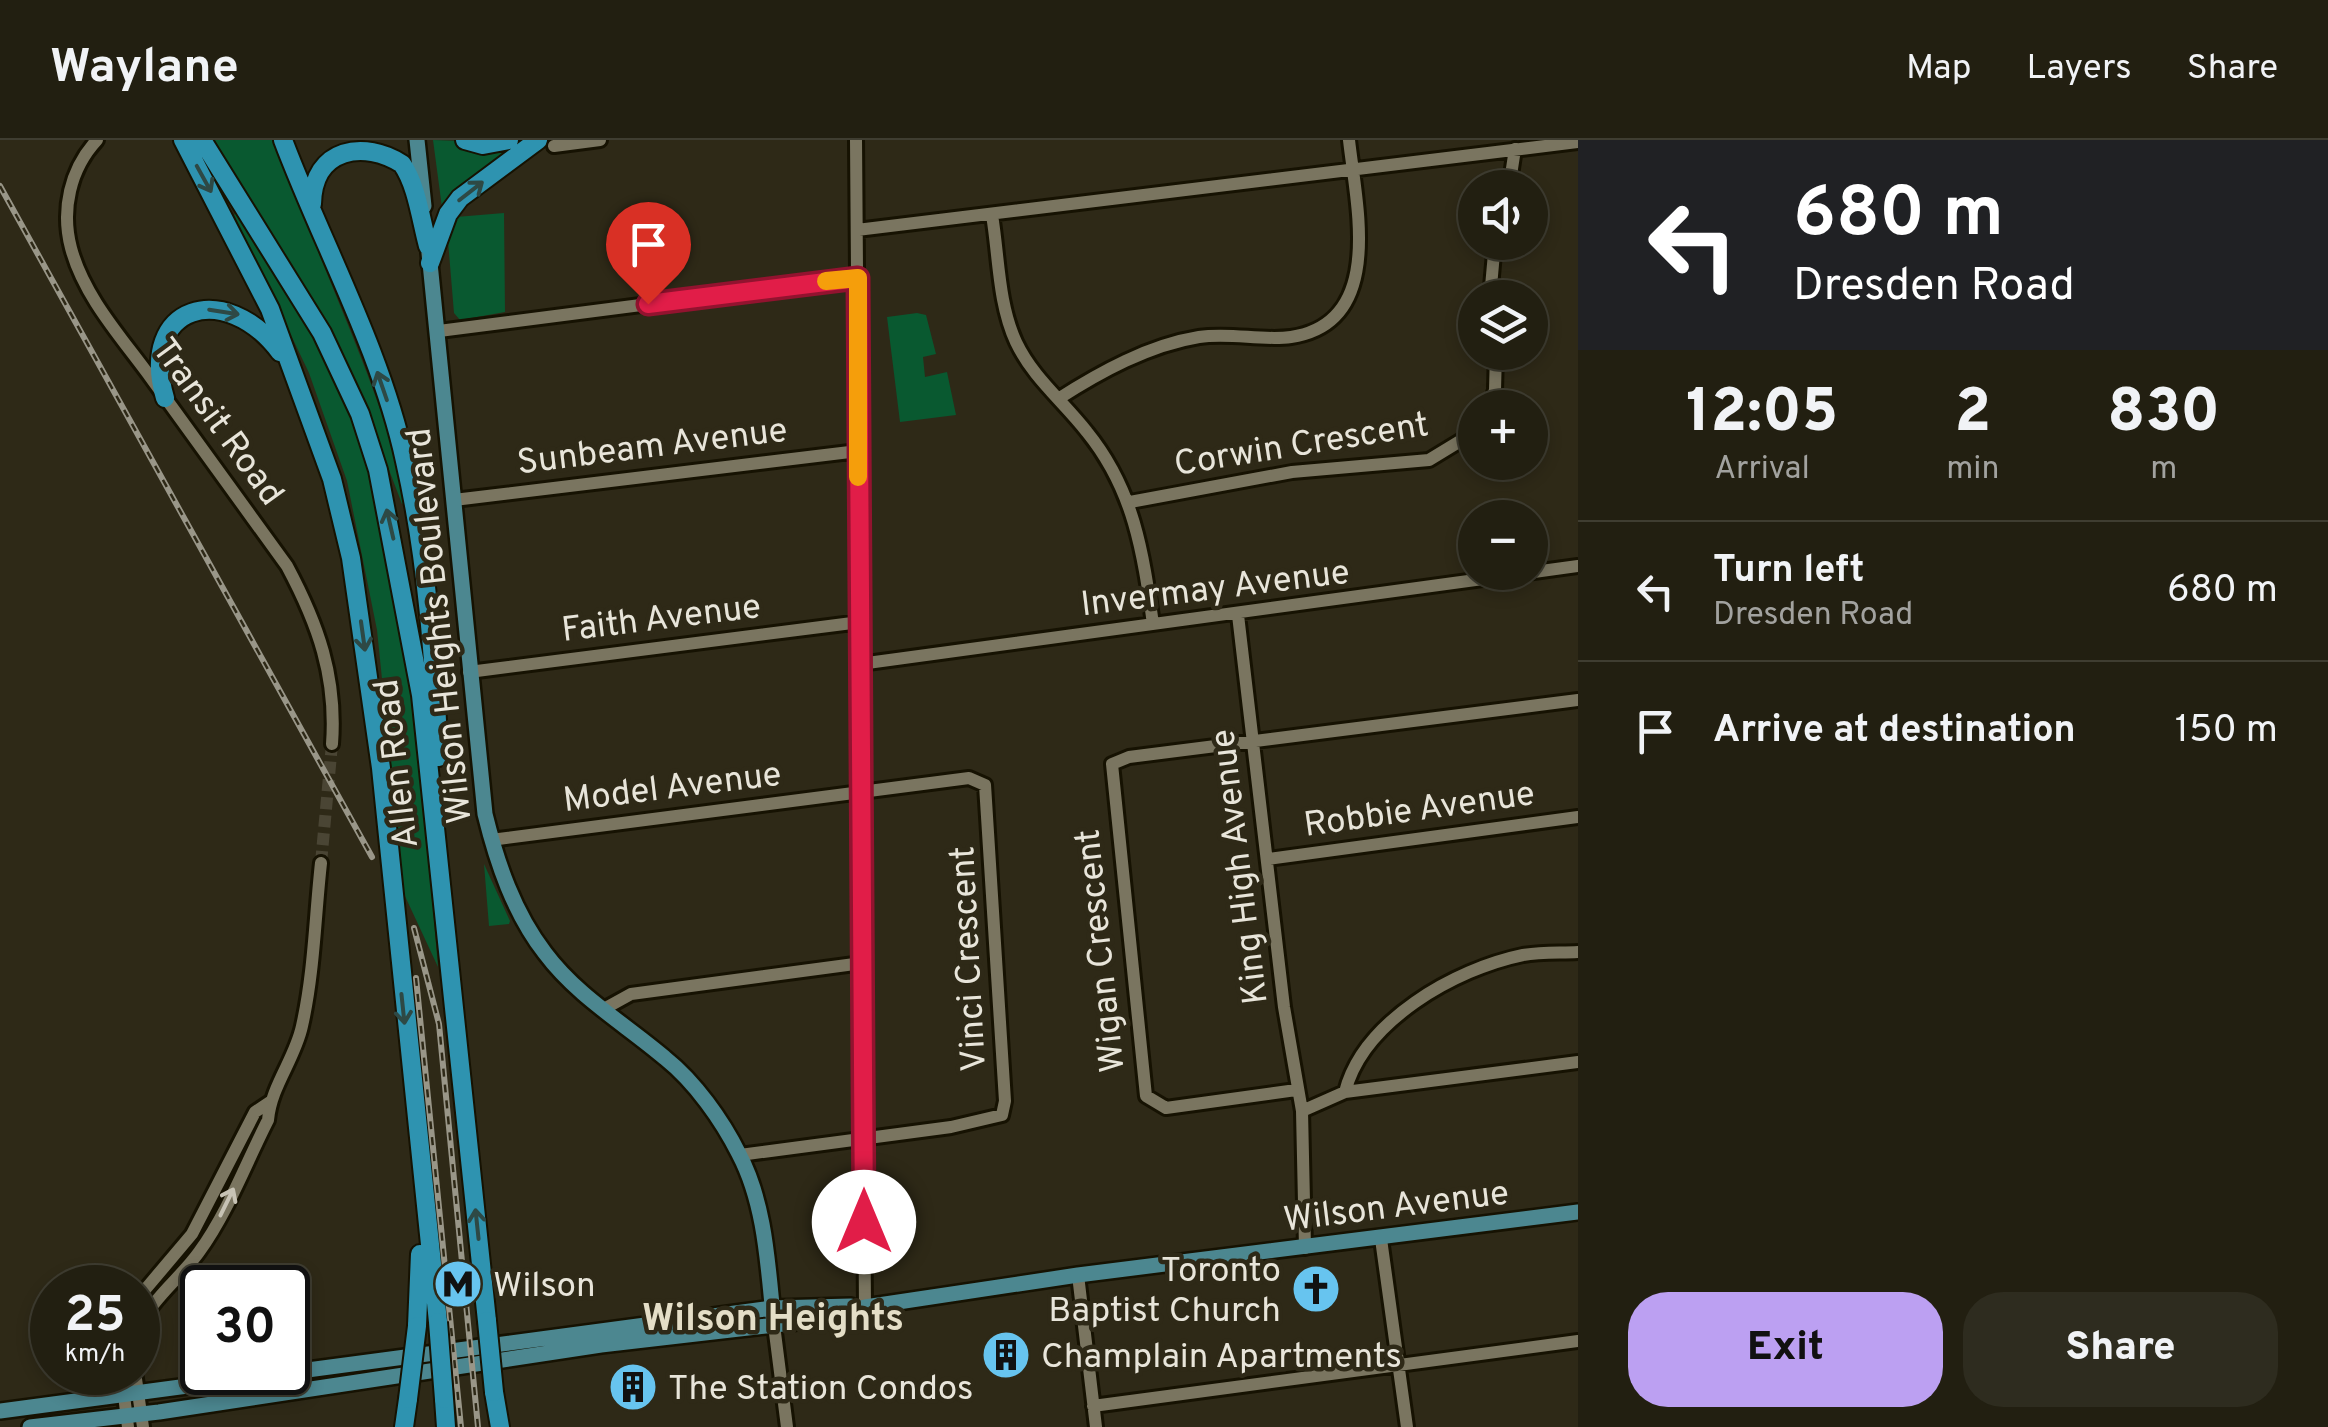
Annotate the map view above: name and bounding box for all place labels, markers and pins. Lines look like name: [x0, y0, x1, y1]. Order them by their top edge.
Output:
pin: [606, 202, 691, 305]
place label: Toronto Baptist Church: [1048, 1250, 1281, 1334]
metro station icon: Wilson: [432, 1258, 484, 1310]
church icon: Toronto Baptist Church: [1290, 1263, 1342, 1315]
place label: Wilson: [493, 1265, 596, 1309]
building icon: Champlain Apartments: [980, 1329, 1032, 1381]
place label: Champlain Apartments: [1041, 1336, 1402, 1380]
building icon: The Station Condos: [607, 1361, 659, 1413]
place label: The Station Condos: [668, 1368, 973, 1412]

